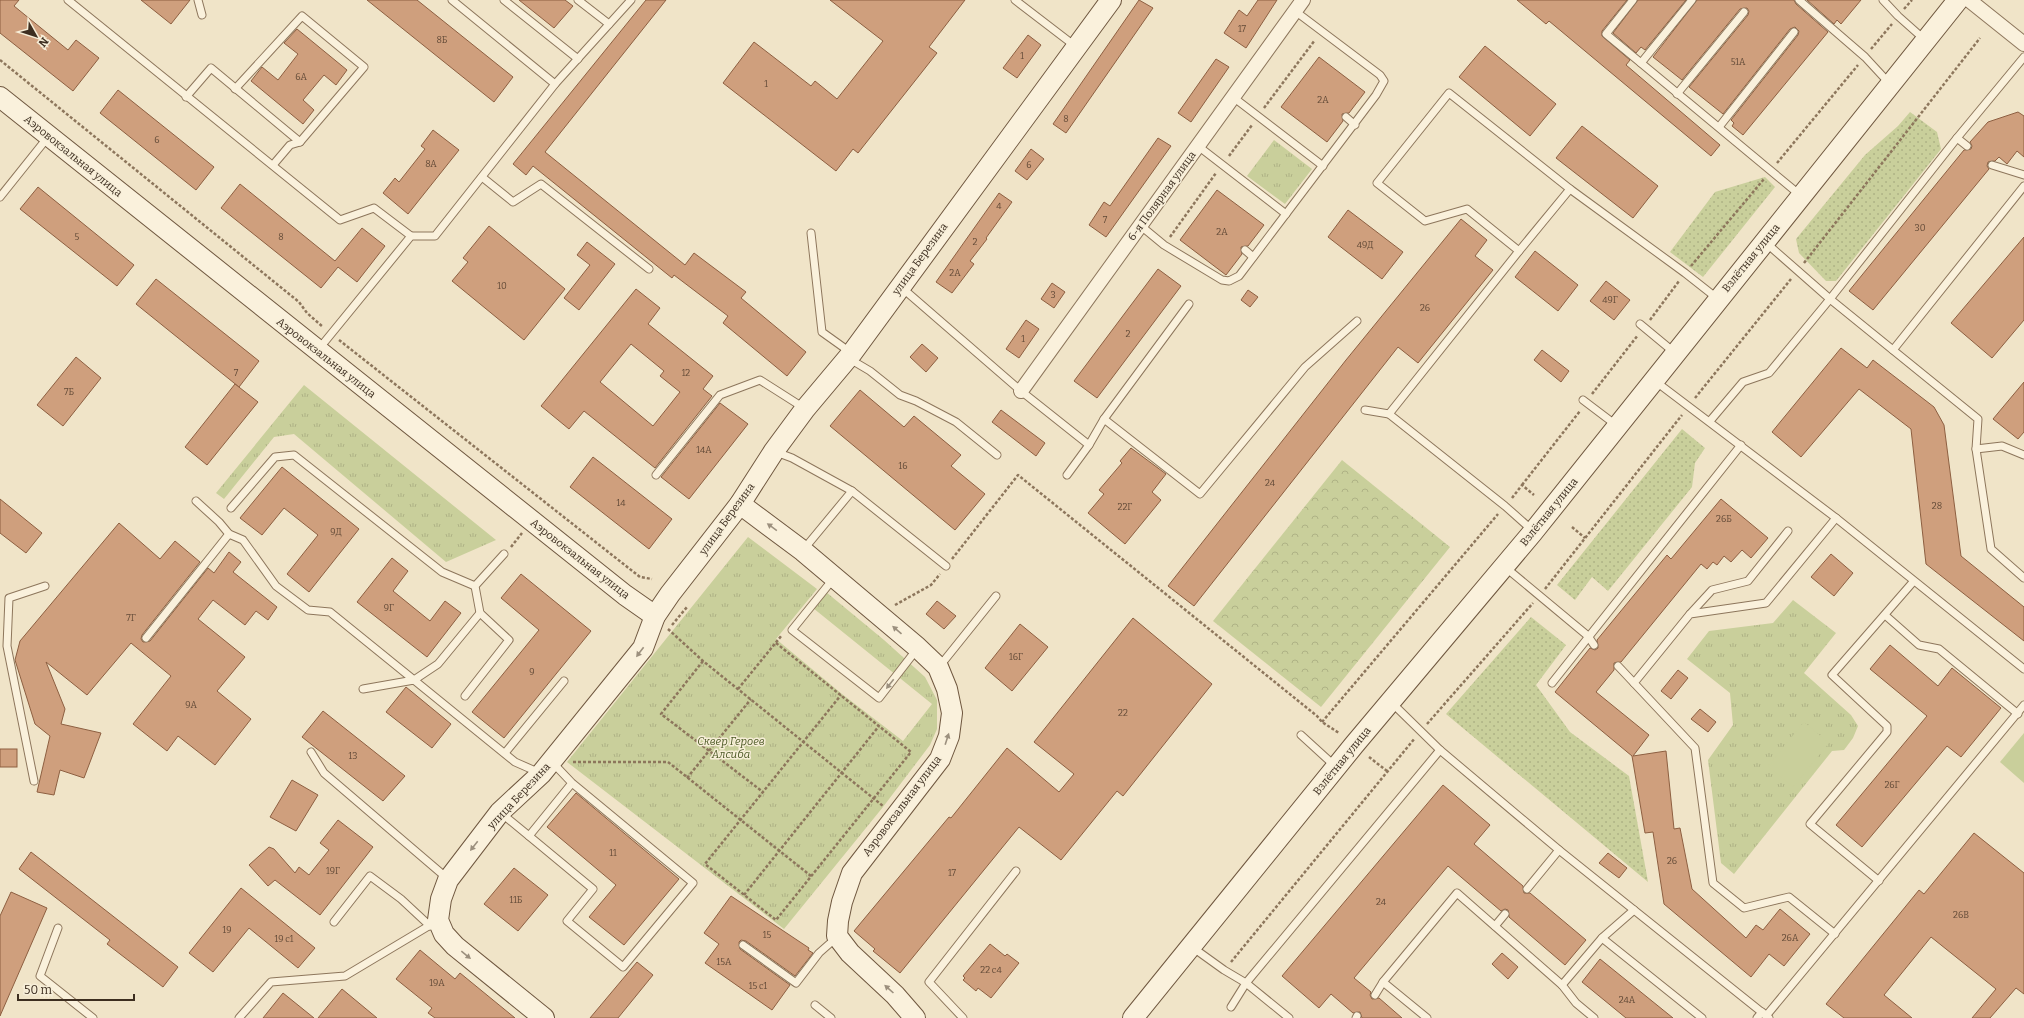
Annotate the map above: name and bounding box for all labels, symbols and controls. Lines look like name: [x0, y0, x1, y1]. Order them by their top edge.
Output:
north arrow: [16, 16, 56, 56]
house number: 17: [1238, 24, 1247, 34]
text: N: [35, 35, 51, 50]
house number: 8Б: [437, 35, 448, 45]
house number: 1: [1020, 51, 1024, 61]
house number: 51А: [1731, 57, 1746, 67]
house number: 6А: [295, 72, 307, 82]
house number: 1: [764, 79, 768, 89]
house number: 2А: [1317, 95, 1329, 105]
street label: Аэровокзальная улица: [21, 112, 125, 200]
house number: 8: [1063, 114, 1069, 124]
house number: 6: [154, 135, 160, 145]
street label: 6-я Полярная улица: [1125, 149, 1199, 243]
house number: 8А: [425, 159, 437, 169]
house number: 6: [1026, 160, 1032, 170]
house number: 4: [996, 201, 1002, 211]
house number: 7: [1103, 215, 1108, 225]
street label: улица Березина: [889, 221, 950, 298]
street label: Взлётная улица: [1719, 221, 1783, 295]
house number: 30: [1915, 223, 1926, 233]
house number: 2А: [1216, 227, 1228, 237]
house number: 5: [75, 232, 80, 242]
house number: 8: [278, 232, 284, 242]
house number: 2: [973, 237, 978, 247]
house number: 49Д: [1357, 240, 1373, 250]
house number: 2А: [949, 268, 961, 278]
house number: 10: [497, 281, 507, 291]
house number: 3: [1050, 290, 1056, 300]
house number: 49Г: [1602, 295, 1618, 305]
house number: 26: [1420, 303, 1430, 313]
street label: Аэровокзальная улица: [274, 315, 378, 401]
house number: 2: [1126, 329, 1131, 339]
house number: 1: [1021, 334, 1025, 344]
house number: 7: [234, 368, 239, 378]
house number: 12: [682, 368, 690, 378]
house number: 7Б: [64, 387, 74, 397]
house number: 14А: [696, 445, 712, 455]
house number: 16: [899, 461, 907, 471]
street label: Взлётная улица: [1517, 475, 1581, 549]
house number: 24: [1265, 478, 1276, 488]
street label: улица Березина: [696, 481, 757, 558]
house number: 14: [617, 498, 626, 508]
house number: 28: [1932, 501, 1942, 511]
house number: 22Г: [1118, 502, 1132, 512]
house number: 26Б: [1716, 514, 1732, 524]
street label: Аэровокзальная улица: [528, 516, 632, 602]
one-way arrow: [766, 523, 777, 532]
house number: 9Д: [330, 527, 342, 537]
house number: 9Г: [384, 603, 394, 613]
house number: 7Г: [126, 613, 136, 623]
one-way arrow: [892, 625, 903, 634]
one-way arrow: [636, 647, 644, 657]
house number: 16Г: [1009, 652, 1023, 662]
house number: 9: [529, 667, 535, 677]
one-way arrow: [885, 678, 894, 689]
house number: 9А: [185, 700, 197, 710]
house number: 22: [1118, 708, 1128, 718]
street label: Взлётная улица: [1310, 724, 1374, 798]
one-way arrow: [944, 733, 950, 745]
park label: Сквер Героев Алсиба: [697, 735, 765, 761]
house number: 13: [349, 751, 357, 761]
street label: Аэровокзальная улица: [860, 753, 944, 859]
street label: улица Березина: [484, 760, 553, 832]
house number: 26Г: [1884, 780, 1900, 790]
one-way arrow: [470, 841, 478, 852]
house number: 11: [609, 848, 617, 858]
house number: 26: [1667, 856, 1677, 866]
house number: 19Г: [326, 866, 340, 876]
house number: 17: [948, 868, 957, 878]
house number: 11Б: [510, 895, 523, 905]
house number: 24: [1376, 897, 1387, 907]
house number: 26В: [1953, 910, 1969, 920]
house number: 19: [223, 925, 231, 935]
house number: 15: [763, 930, 771, 940]
house number: 26А: [1782, 933, 1799, 943]
house number: 19 с1: [275, 934, 294, 944]
one-way arrow: [461, 951, 472, 960]
house number: 15А: [717, 957, 732, 967]
house number: 22 с4: [980, 965, 1002, 975]
scale bar: [18, 976, 134, 1002]
house number: 19А: [429, 978, 445, 988]
house number: 15 с1: [749, 981, 768, 991]
text: 50 m: [24, 983, 53, 997]
one-way arrow: [884, 984, 894, 994]
house number: 24А: [1619, 995, 1636, 1005]

